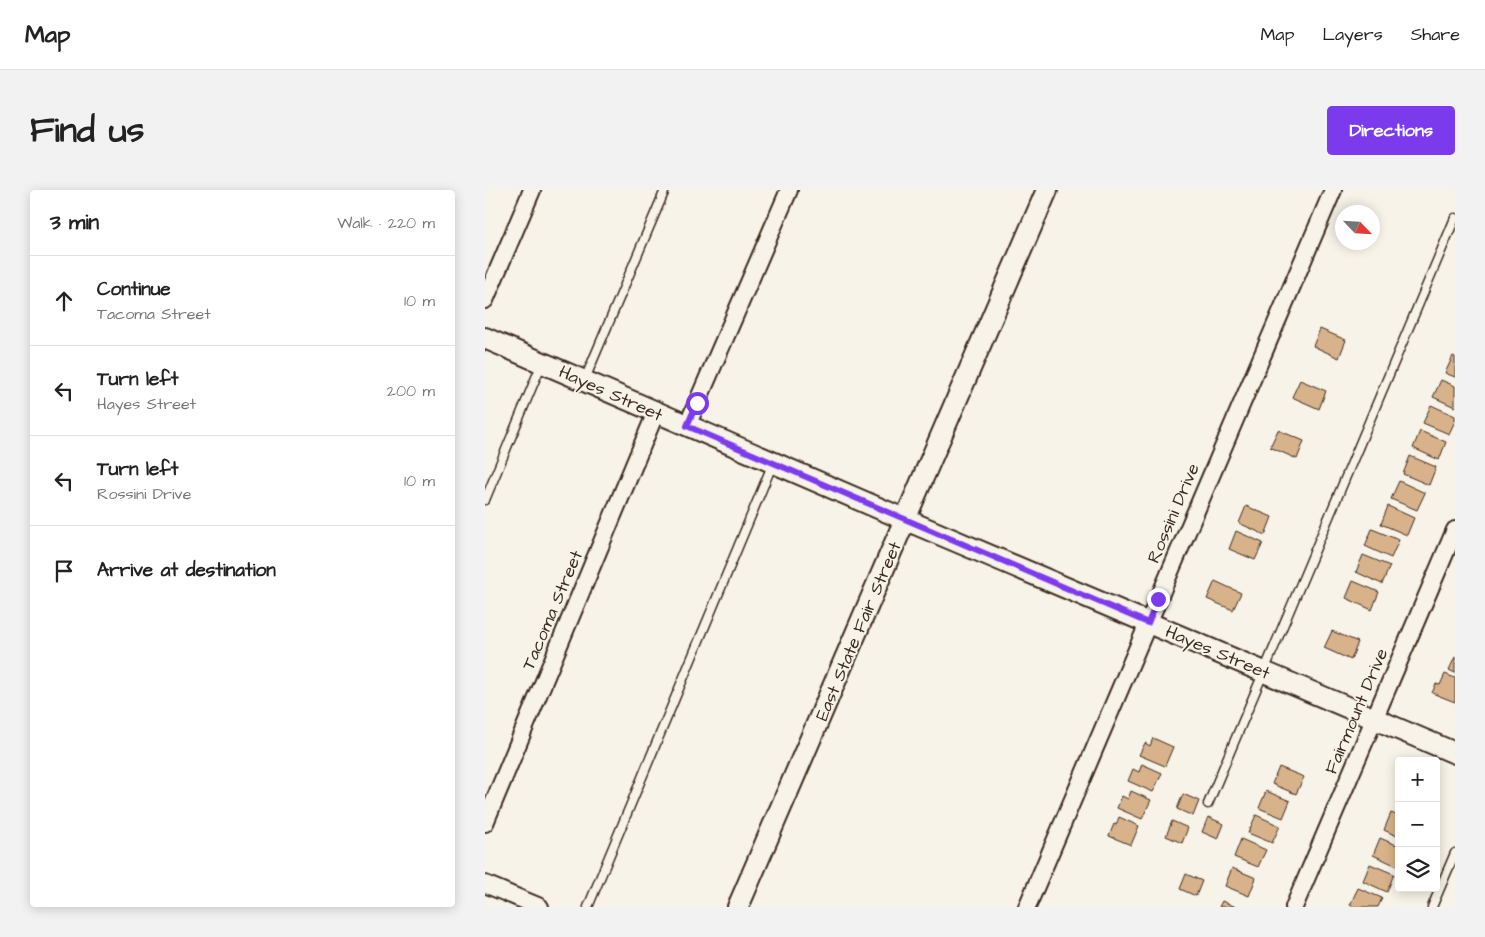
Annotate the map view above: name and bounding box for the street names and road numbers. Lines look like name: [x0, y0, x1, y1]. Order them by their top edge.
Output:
street label: Hayes Street: [554, 359, 667, 429]
street label: Rossini Drive: [1141, 459, 1206, 567]
street label: East State Fair Street: [809, 537, 908, 725]
street label: Tacoma Street: [516, 546, 589, 674]
street label: Hayes Street: [1161, 619, 1275, 687]
street label: Fairmount Drive: [1319, 644, 1394, 778]

